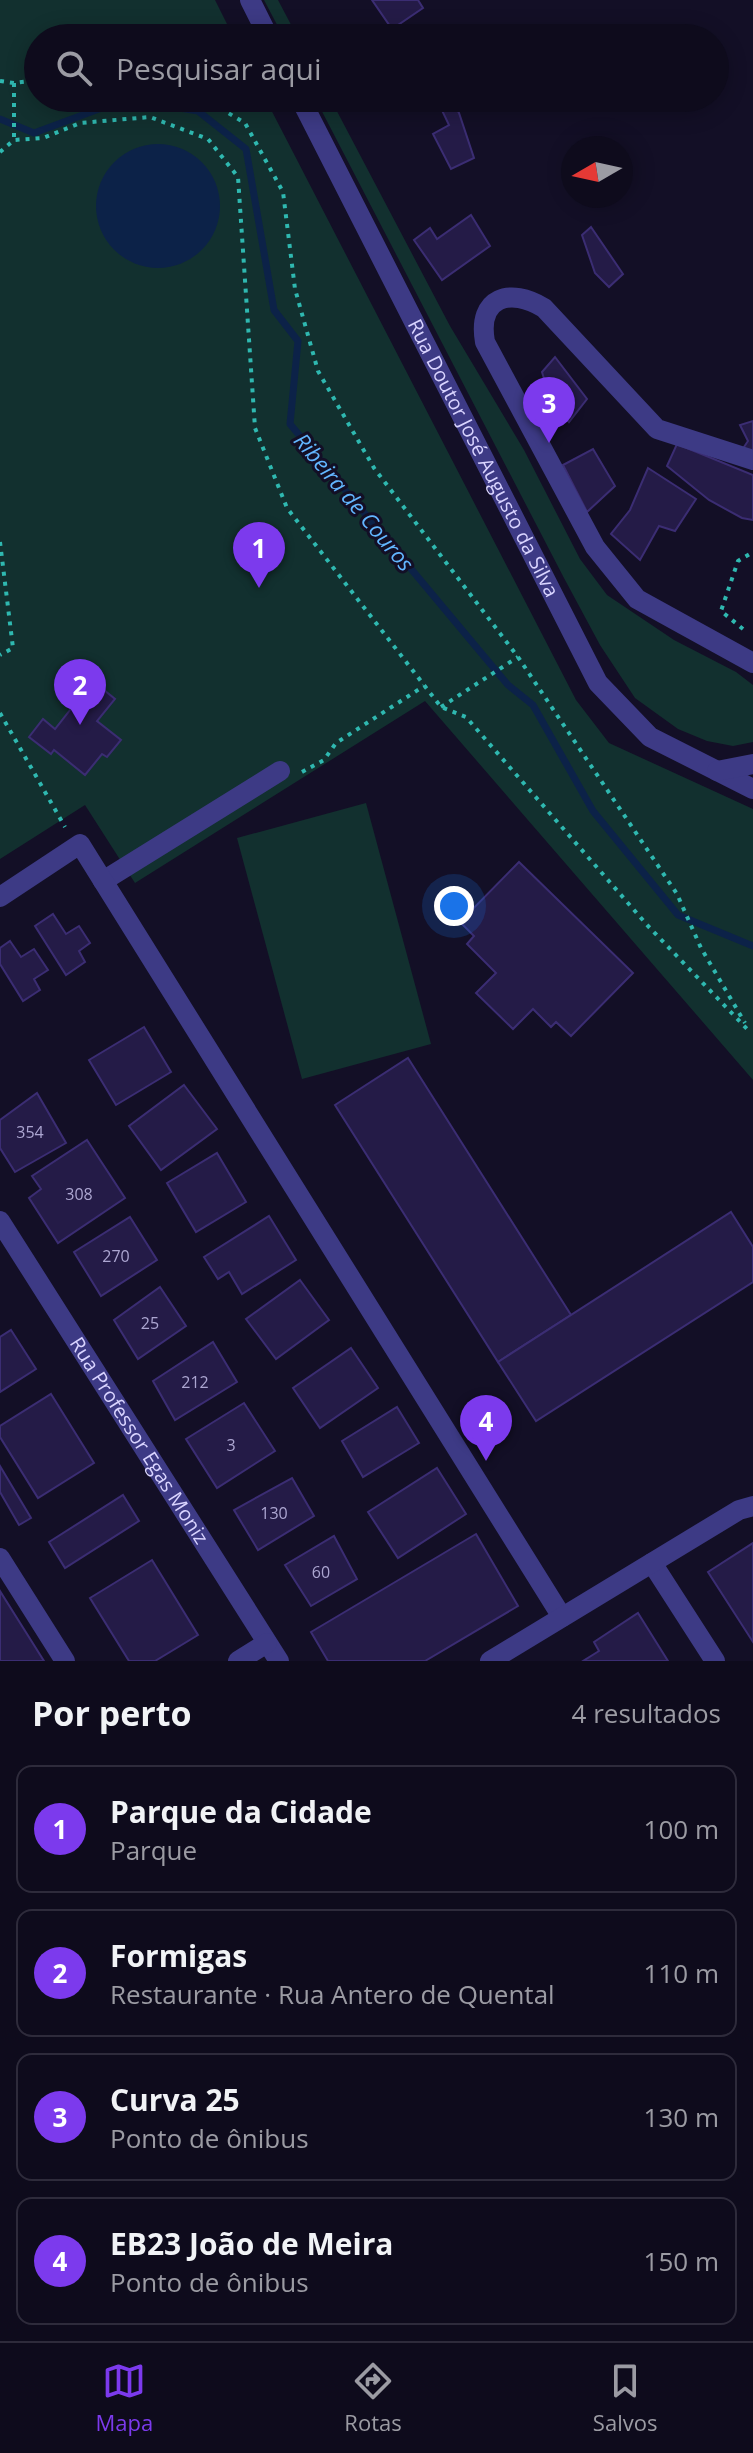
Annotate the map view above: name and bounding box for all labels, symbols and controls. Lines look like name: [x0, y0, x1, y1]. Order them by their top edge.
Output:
search box: [24, 24, 729, 112]
icon: search: [52, 46, 96, 90]
text: Pesquisar aqui: [116, 48, 322, 89]
north arrow: [561, 136, 633, 208]
street label: Rua Doutor José Augusto da Silva: [402, 314, 566, 601]
pin: 3: [523, 377, 575, 443]
water label: Ribeira de Couros: [288, 426, 422, 577]
pin: 1: [233, 522, 285, 588]
pin: 2: [54, 659, 106, 725]
your location: [434, 886, 474, 926]
house number: 354: [16, 1121, 44, 1143]
house number: 308: [65, 1183, 93, 1205]
house number: 270: [102, 1245, 130, 1267]
house number: 25: [141, 1312, 159, 1334]
street label: Rua Professor Egas Moniz: [64, 1332, 215, 1549]
house number: 212: [181, 1371, 209, 1393]
pin: 4: [460, 1395, 512, 1461]
house number: 3: [226, 1434, 236, 1456]
house number: 130: [260, 1502, 288, 1524]
house number: 60: [312, 1561, 330, 1583]
text: Por perto: [32, 1690, 192, 1736]
text: 4 resultados: [572, 1695, 721, 1731]
text: Parque da Cidade: [110, 1791, 372, 1832]
text: 1: [53, 1811, 67, 1847]
text: 100 m: [644, 1811, 719, 1847]
text: Parque: [110, 1832, 197, 1868]
text: Formigas: [110, 1935, 247, 1976]
text: 2: [53, 1955, 67, 1991]
text: 110 m: [644, 1955, 719, 1991]
text: Restaurante · Rua Antero de Quental: [110, 1976, 555, 2012]
text: Curva 25: [110, 2079, 240, 2120]
text: 3: [53, 2099, 67, 2135]
text: 130 m: [644, 2099, 719, 2135]
text: Ponto de ônibus: [110, 2120, 309, 2156]
text: EB23 João de Meira: [110, 2223, 393, 2264]
text: 4: [53, 2243, 67, 2279]
text: 150 m: [644, 2243, 719, 2279]
text: Ponto de ônibus: [110, 2264, 309, 2300]
tab: Mapa: [96, 2359, 153, 2437]
tab: Rotas: [344, 2359, 402, 2437]
tab: Salvos: [593, 2359, 657, 2437]

